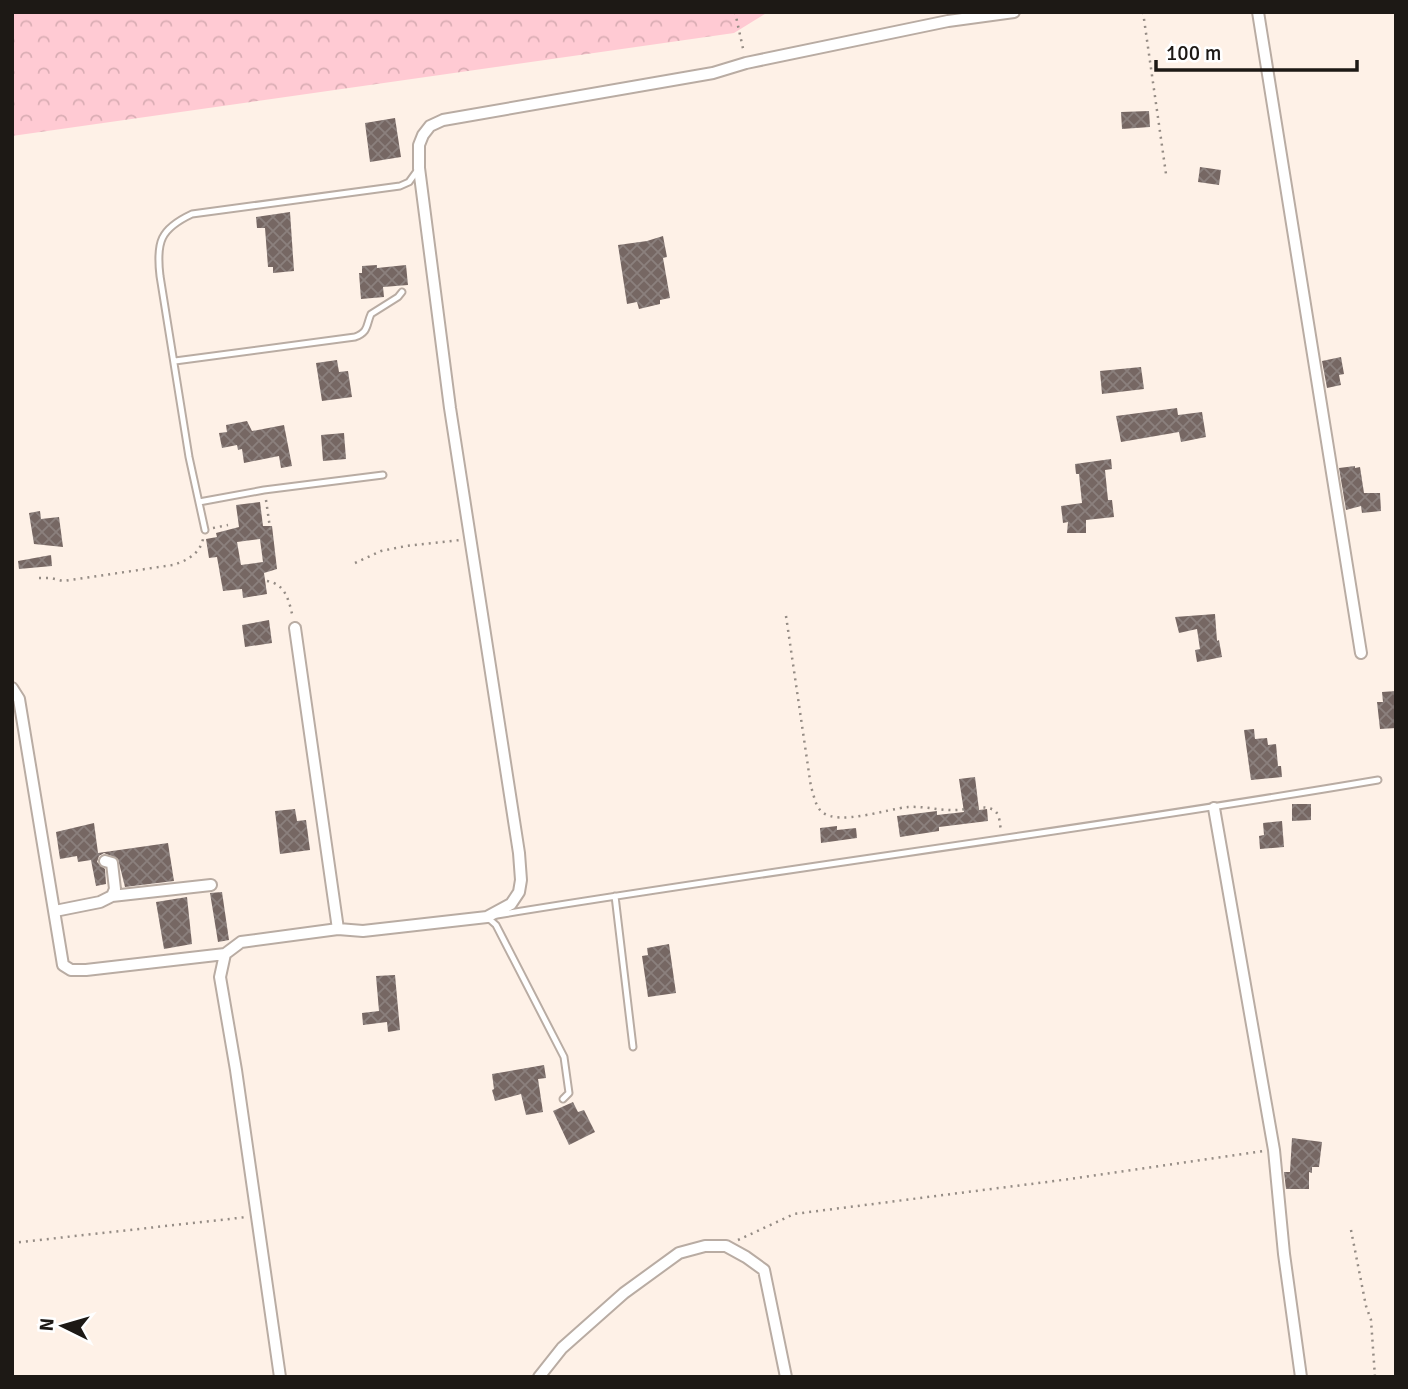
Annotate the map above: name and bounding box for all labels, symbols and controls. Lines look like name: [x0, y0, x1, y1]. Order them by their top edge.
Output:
scale bar: [1156, 28, 1357, 72]
text: 100 m: [1166, 40, 1221, 66]
north arrow: [28, 1291, 98, 1361]
text: N: [35, 1317, 60, 1332]

